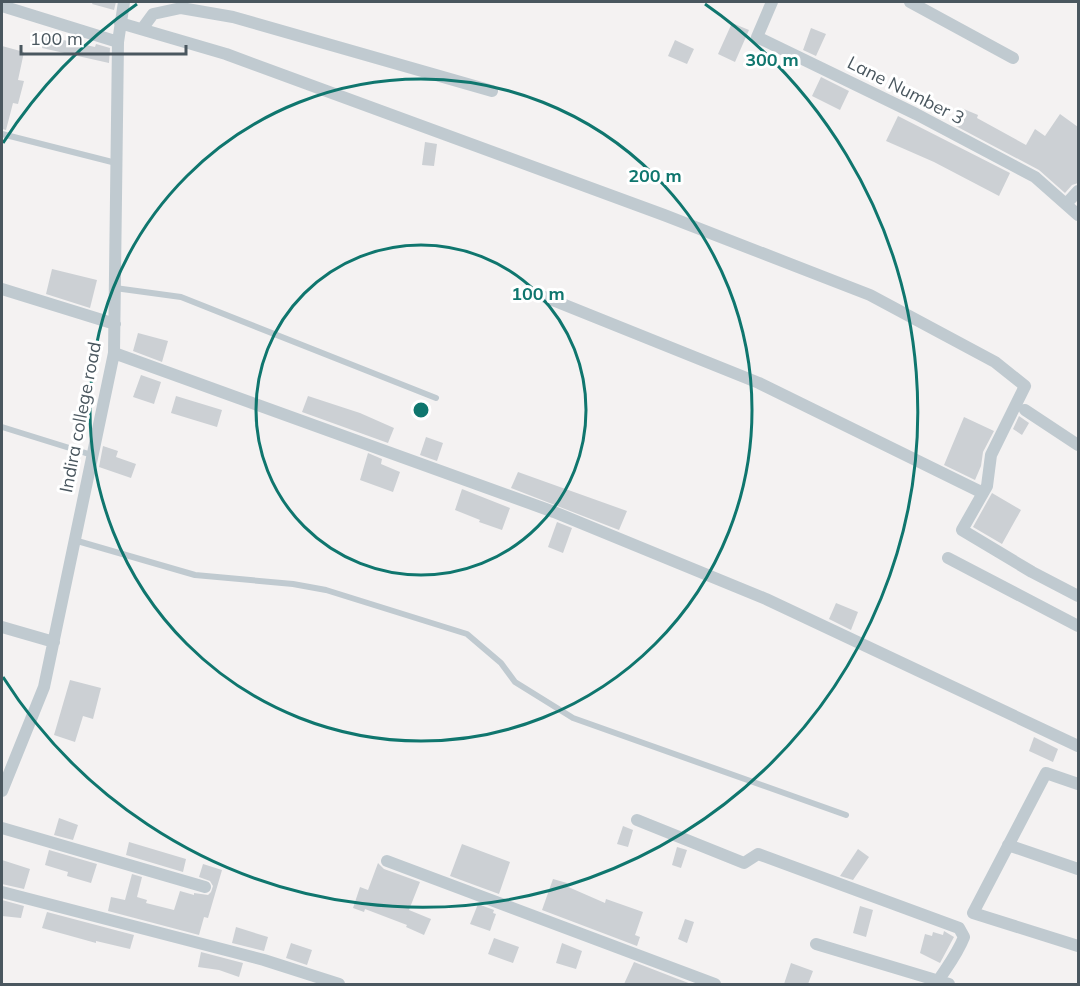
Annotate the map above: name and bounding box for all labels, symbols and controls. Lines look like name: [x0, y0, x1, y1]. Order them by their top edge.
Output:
scale bar: [21, 18, 186, 56]
text: 100 m: [30, 27, 83, 50]
text: 300 m: [745, 48, 799, 71]
street label: Lane Number 3: [844, 51, 968, 129]
text: 200 m: [628, 164, 682, 187]
text: 100 m: [511, 282, 565, 305]
street label: Indira college road: [54, 340, 106, 494]
centre of rings: [411, 400, 431, 420]

